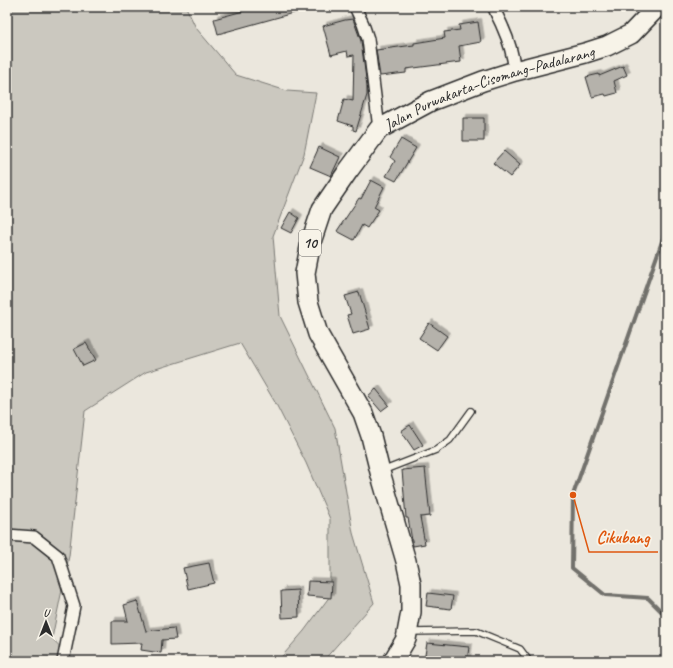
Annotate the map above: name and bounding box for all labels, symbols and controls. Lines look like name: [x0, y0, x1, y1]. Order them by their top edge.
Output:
street label: Jalan Purwakarta–Cisomang–Padalarang: [380, 41, 598, 136]
road number: 10: [299, 230, 321, 256]
callout: Cikubang: [589, 523, 658, 552]
text: Cikubang: [597, 527, 651, 548]
north arrow: [26, 602, 66, 642]
text: U: [43, 605, 51, 619]

